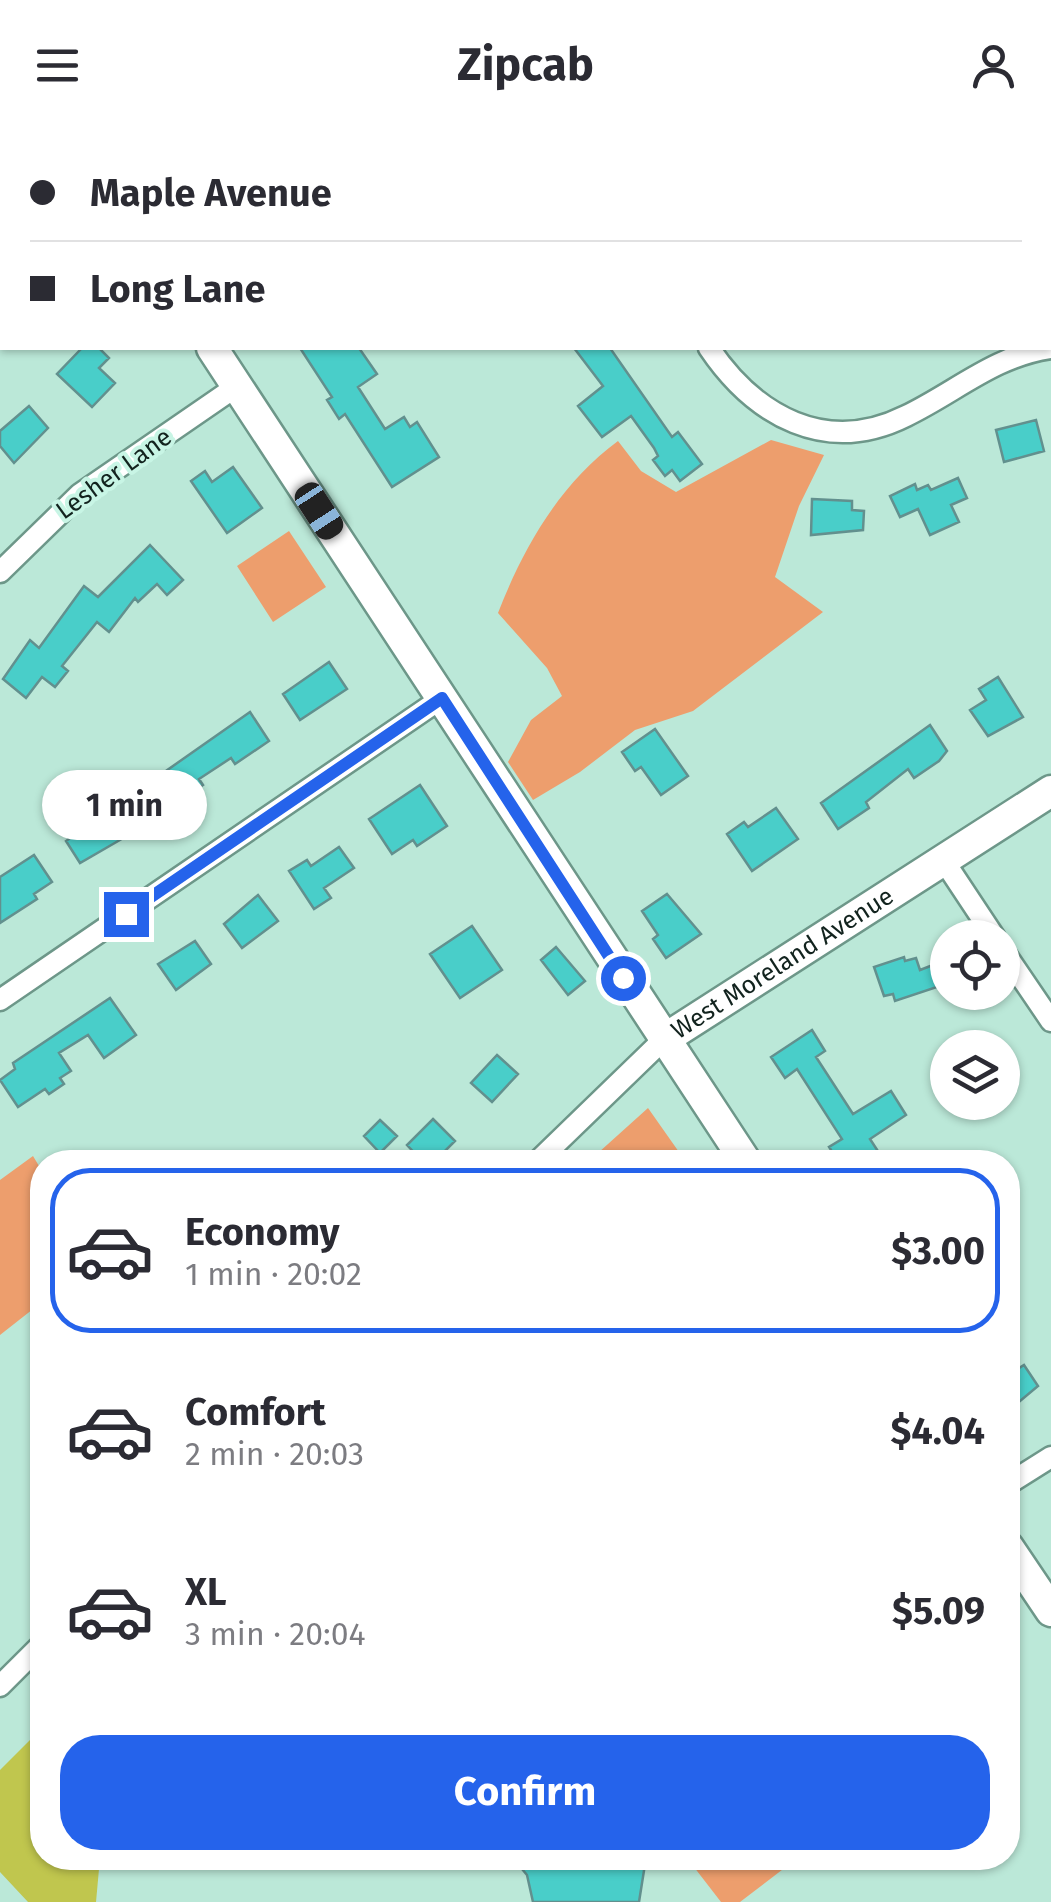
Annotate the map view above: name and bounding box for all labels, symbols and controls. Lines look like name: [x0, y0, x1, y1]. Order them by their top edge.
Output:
icon: menu: [30, 38, 85, 93]
text: Zipcab: [457, 38, 594, 92]
icon: person: [966, 38, 1021, 93]
text: Maple Avenue: [90, 170, 332, 216]
text: Long Lane: [90, 266, 265, 312]
street label: Lesher Lane: [50, 422, 178, 526]
car: [290, 478, 348, 544]
callout: 1 min: [44, 769, 208, 839]
text: 1 min: [86, 786, 163, 824]
street label: West Moreland Avenue: [666, 881, 899, 1046]
route end: [104, 892, 149, 937]
map controls: [930, 920, 1020, 1120]
button: locate: [930, 920, 1020, 1010]
route start: [601, 956, 646, 1001]
button: layers: [930, 1030, 1020, 1120]
icon: car: [65, 1206, 155, 1296]
text: Economy: [185, 1209, 340, 1255]
text: $3.00: [891, 1228, 985, 1274]
text: 1 min · 20:02: [185, 1255, 362, 1293]
icon: car: [65, 1386, 155, 1476]
text: Comfort: [185, 1389, 326, 1435]
text: $4.04: [890, 1408, 985, 1454]
text: 2 min · 20:03: [185, 1435, 364, 1473]
icon: car: [65, 1566, 155, 1656]
text: XL: [185, 1569, 227, 1615]
text: $5.09: [892, 1588, 985, 1634]
text: 3 min · 20:04: [185, 1615, 366, 1653]
button: Confirm: [60, 1735, 990, 1850]

